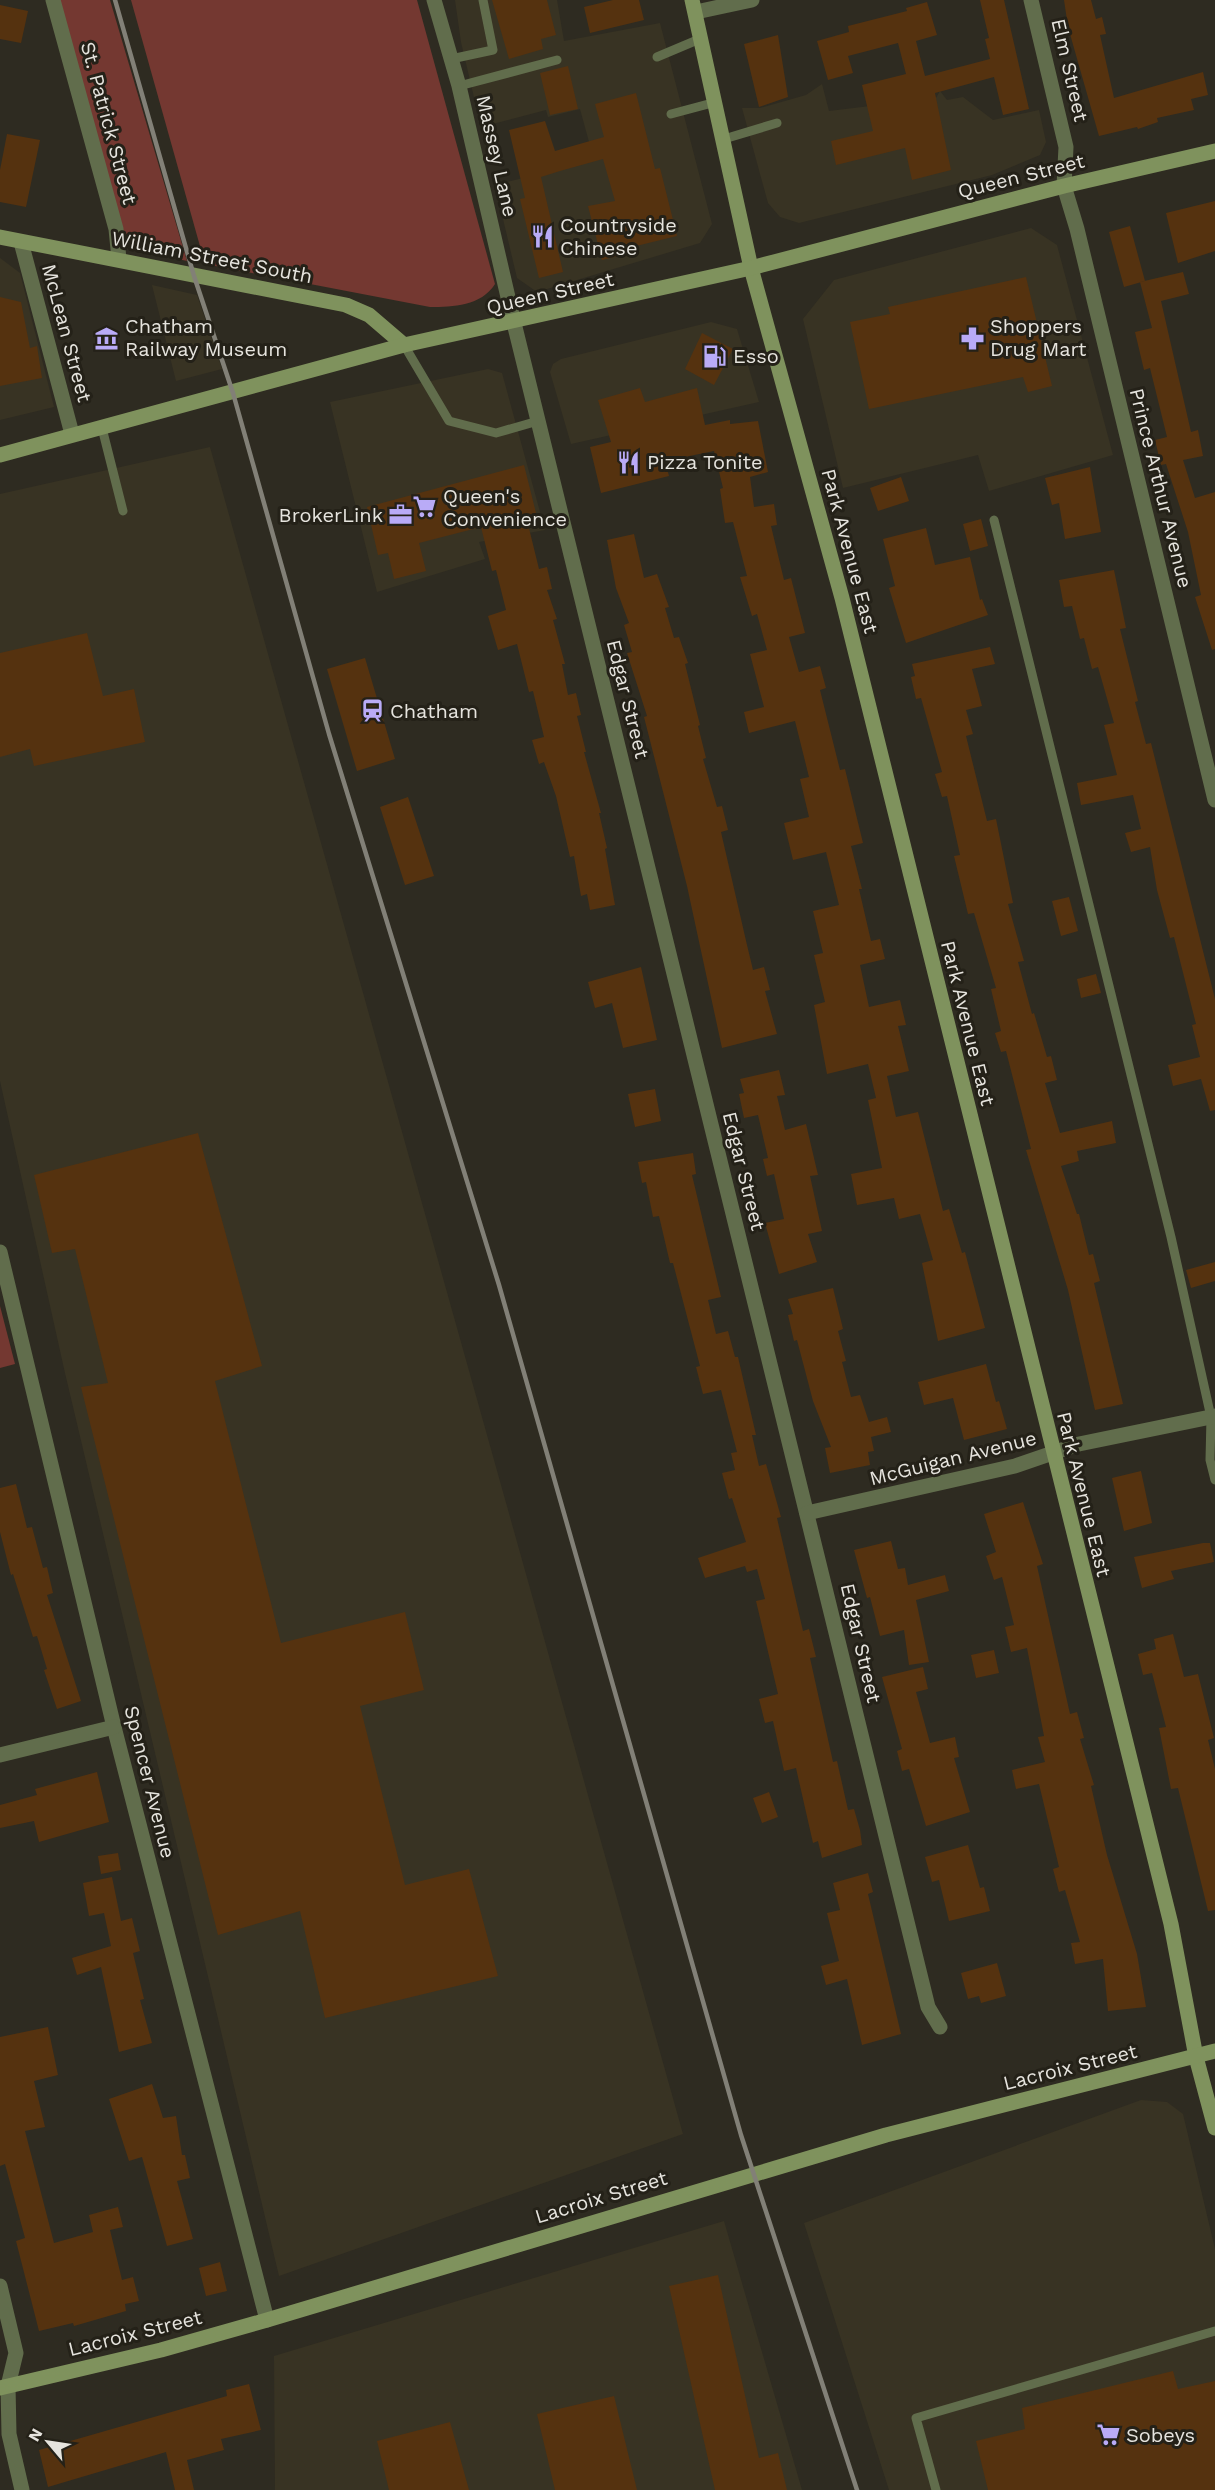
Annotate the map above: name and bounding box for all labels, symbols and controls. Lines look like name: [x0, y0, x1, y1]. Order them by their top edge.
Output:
street label: Elm Street: [1047, 16, 1094, 124]
street label: St. Patrick Street: [76, 39, 142, 208]
street label: Massey Lane: [471, 93, 523, 219]
street label: Queen Street: [955, 149, 1087, 203]
place label: Countryside Chinese: [560, 213, 677, 260]
restaurant icon: Countryside Chinese: [529, 223, 555, 249]
street label: William Street South: [109, 226, 315, 288]
street label: McLean Street: [37, 261, 97, 405]
street label: Queen Street: [484, 267, 617, 319]
place label: Chatham Railway Museum: [125, 314, 287, 361]
place label: Shoppers Drug Mart: [990, 314, 1087, 361]
museum icon: Chatham Railway Museum: [94, 325, 120, 351]
pharmacy icon: Shoppers Drug Mart: [959, 325, 985, 351]
fuel station icon: Esso: [702, 343, 728, 369]
place label: Esso: [733, 344, 779, 368]
street label: Prince Arthur Avenue: [1125, 386, 1197, 590]
restaurant icon: Pizza Tonite: [616, 449, 642, 475]
place label: Pizza Tonite: [647, 450, 763, 474]
street label: Park Avenue East: [817, 466, 884, 636]
place label: Queen's Convenience: [443, 484, 567, 531]
supermarket icon: Queen's Convenience: [412, 494, 438, 520]
office icon: BrokerLink: [388, 502, 414, 528]
place label: BrokerLink: [279, 503, 383, 527]
street label: Edgar Street: [602, 637, 655, 761]
station icon: Chatham: [359, 698, 385, 724]
place label: Chatham: [390, 699, 478, 723]
street label: Park Avenue East: [936, 938, 1000, 1109]
street label: Edgar Street: [718, 1109, 771, 1233]
street label: Park Avenue East: [1052, 1409, 1116, 1580]
street label: McGuigan Avenue: [867, 1426, 1039, 1490]
street label: Edgar Street: [836, 1581, 887, 1706]
street label: Spencer Avenue: [119, 1703, 181, 1861]
street label: Lacroix Street: [1001, 2039, 1140, 2095]
street label: Lacroix Street: [532, 2165, 671, 2228]
street label: Lacroix Street: [66, 2305, 205, 2361]
north arrow: [18, 2412, 78, 2472]
supermarket icon: Sobeys: [1095, 2422, 1121, 2448]
place label: Sobeys: [1126, 2423, 1195, 2447]
text: N: [24, 2425, 47, 2445]

